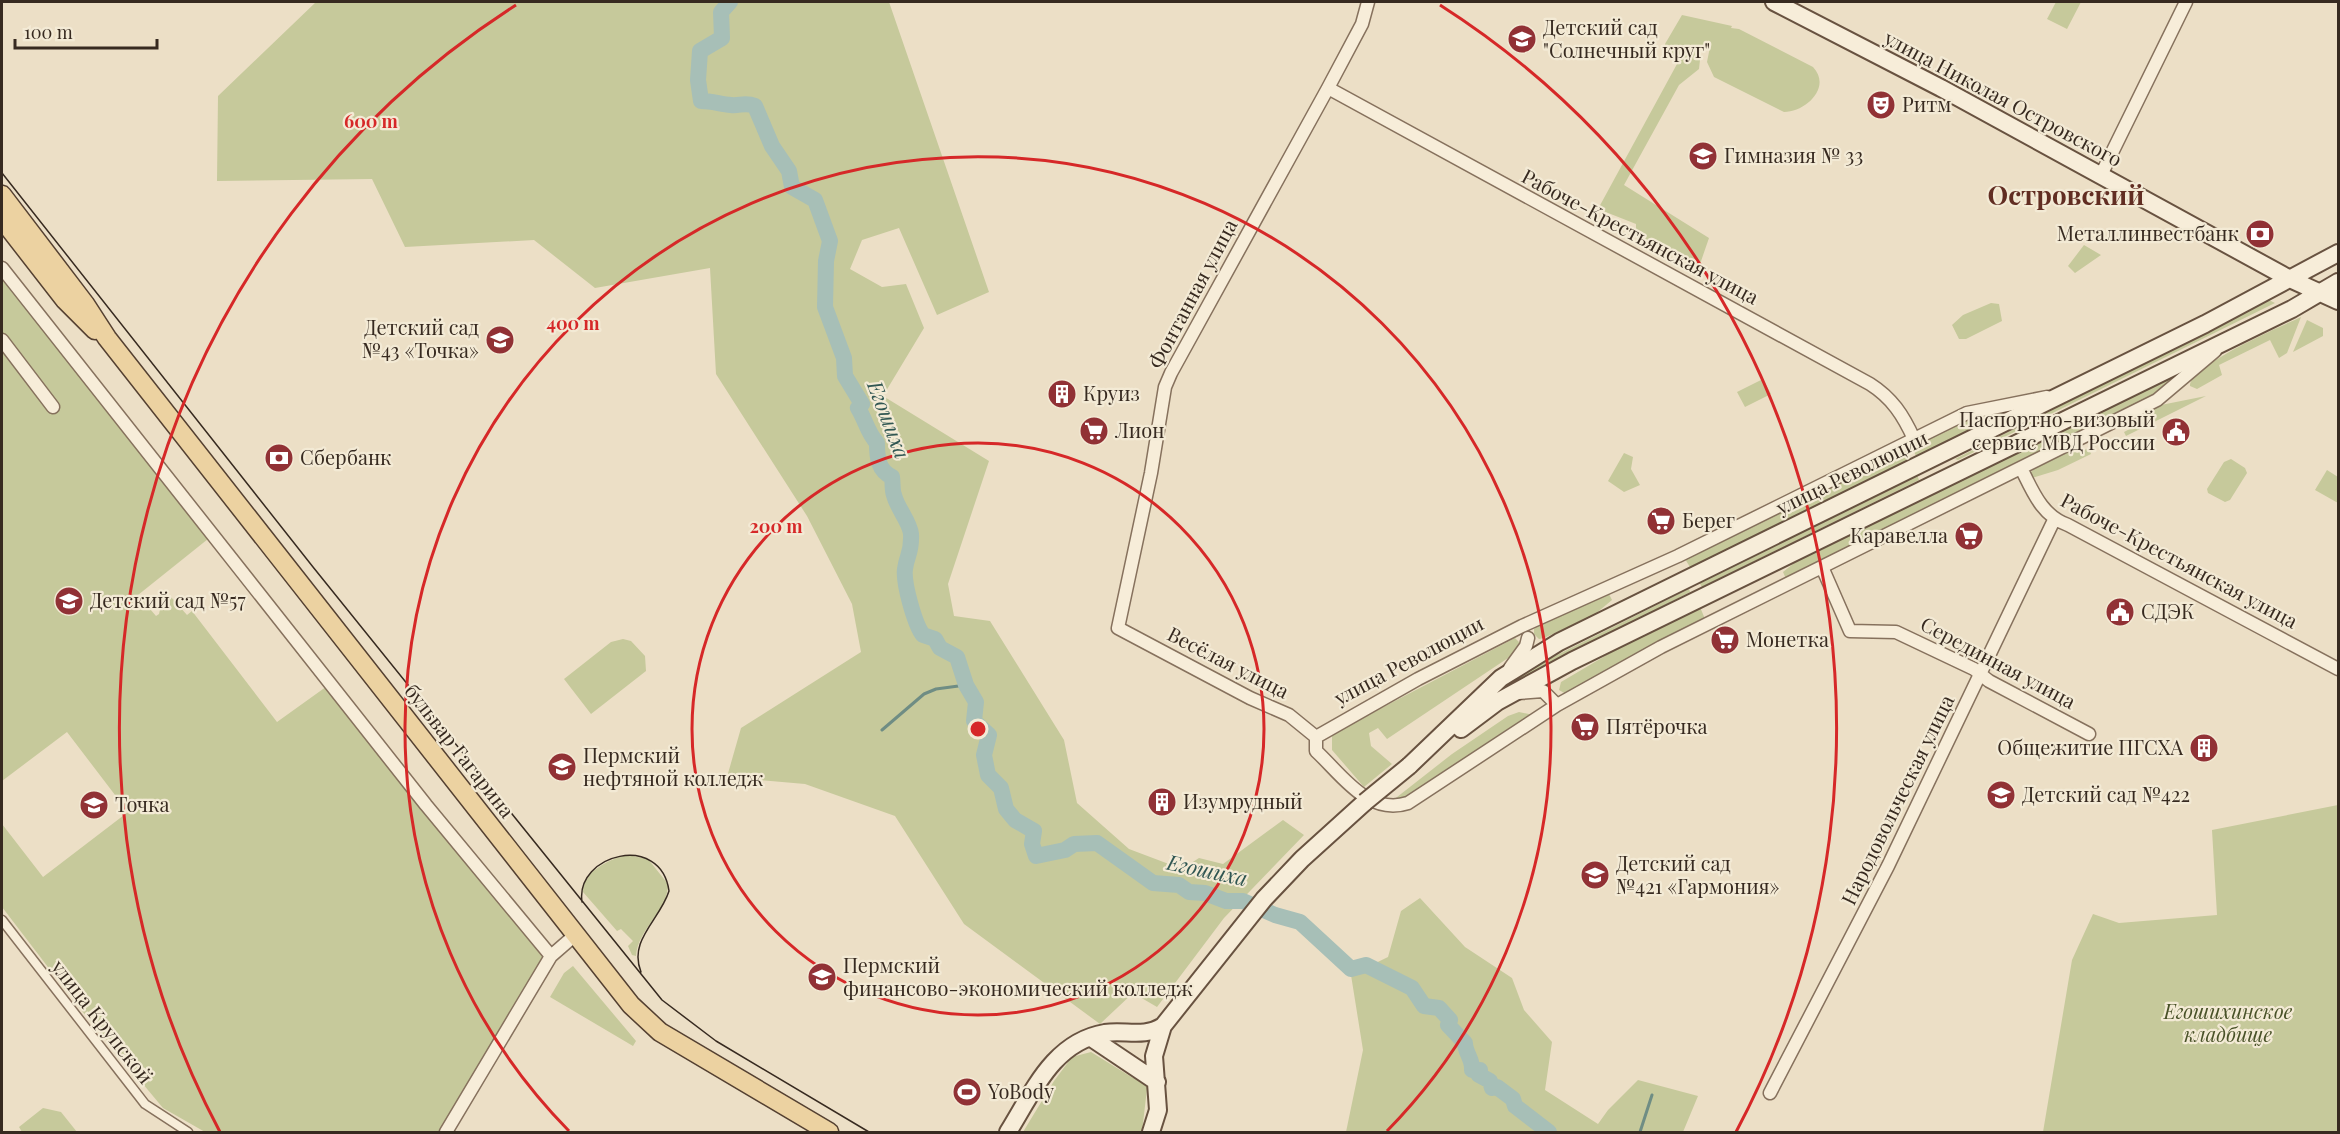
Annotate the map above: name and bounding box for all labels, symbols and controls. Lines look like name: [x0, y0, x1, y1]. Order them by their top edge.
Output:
scale bar: [15, 12, 158, 50]
place label: Детский сад "Солнечный круг": [1543, 13, 1710, 63]
text: 100 m: [24, 20, 73, 44]
school or university icon: Детский сад "Солнечный круг": [1506, 23, 1538, 55]
street label: улица Николая Островского: [1879, 23, 2127, 172]
theatre icon: Ритм: [1865, 89, 1897, 121]
place label: Ритм: [1902, 90, 1952, 117]
text: 600 m: [344, 109, 399, 133]
school or university icon: Гимназия № 33: [1687, 140, 1719, 172]
place label: Гимназия № 33: [1724, 141, 1863, 168]
street label: Рабоче-Крестьянская улица: [1518, 162, 1764, 310]
district label: Островский: [1988, 177, 2144, 212]
street label: Фонтанная улица: [1141, 214, 1242, 373]
bank icon: Металлинвестбанк: [2244, 218, 2276, 250]
place label: Металлинвестбанк: [2057, 219, 2240, 246]
text: 400 m: [546, 311, 600, 335]
place label: Детский сад №43 «Точка»: [362, 313, 480, 363]
school or university icon: Детский сад №43 «Точка»: [484, 324, 516, 356]
water label: Егошиха: [862, 375, 918, 462]
building icon: Круиз: [1046, 378, 1078, 410]
place label: Круиз: [1083, 379, 1140, 406]
place label: Паспортно-визовый сервис МВД России: [1959, 405, 2155, 455]
supermarket icon: Лион: [1078, 415, 1110, 447]
place label: Лион: [1114, 416, 1164, 443]
public building icon: Паспортно-визовый сервис МВД России: [2160, 416, 2192, 448]
street label: улица Революции: [1770, 423, 1932, 520]
bank icon: Сбербанк: [263, 442, 295, 474]
place label: Сбербанк: [300, 443, 392, 470]
street label: Рабоче-Крестьянская улица: [2057, 486, 2303, 634]
supermarket icon: Берег: [1645, 505, 1677, 537]
place label: Берег: [1682, 506, 1735, 533]
text: 200 m: [749, 514, 803, 538]
supermarket icon: Каравелла: [1953, 520, 1985, 552]
place label: Каравелла: [1850, 521, 1948, 548]
school or university icon: Детский сад №57: [53, 585, 85, 617]
place label: Детский сад №57: [90, 586, 246, 613]
public building icon: СДЭК: [2104, 596, 2136, 628]
place label: СДЭК: [2141, 597, 2195, 624]
street label: улица Революции: [1328, 609, 1488, 711]
street label: Серединная улица: [1916, 609, 2081, 714]
street label: Весёлая улица: [1163, 619, 1294, 704]
supermarket icon: Монетка: [1709, 624, 1741, 656]
place label: Монетка: [1746, 625, 1829, 652]
street label: бульвар Гагарина: [399, 677, 521, 823]
street label: Народовольческая улица: [1834, 690, 1959, 909]
supermarket icon: Пятёрочка: [1569, 711, 1601, 743]
place label: Пятёрочка: [1606, 712, 1708, 739]
centre of rings: [968, 719, 988, 739]
building icon: Общежитие ПГСХА: [2188, 732, 2220, 764]
place label: Общежитие ПГСХА: [1997, 733, 2183, 760]
place label: Пермский нефтяной колледж: [583, 741, 764, 791]
school or university icon: Пермский нефтяной колледж: [546, 751, 578, 783]
school or university icon: Детский сад №422: [1985, 779, 2017, 811]
place label: Детский сад №422: [2022, 780, 2190, 807]
building icon: Изумрудный: [1146, 786, 1178, 818]
place label: Изумрудный: [1183, 787, 1303, 814]
school or university icon: Точка: [78, 789, 110, 821]
place label: Точка: [115, 790, 169, 817]
water label: Егошиха: [1164, 847, 1250, 891]
place label: Детский сад №421 «Гармония»: [1616, 849, 1780, 899]
school or university icon: Детский сад №421 «Гармония»: [1579, 859, 1611, 891]
place label: Пермский финансово-экономический колледж: [843, 951, 1193, 1001]
street label: улица Крупской: [46, 953, 160, 1089]
school or university icon: Пермский финансово-экономический колледж: [806, 961, 838, 993]
park label: Егошихинское кладбище: [2163, 997, 2293, 1047]
sports icon: YoBody: [951, 1076, 983, 1108]
place label: YoBody: [987, 1077, 1054, 1104]

